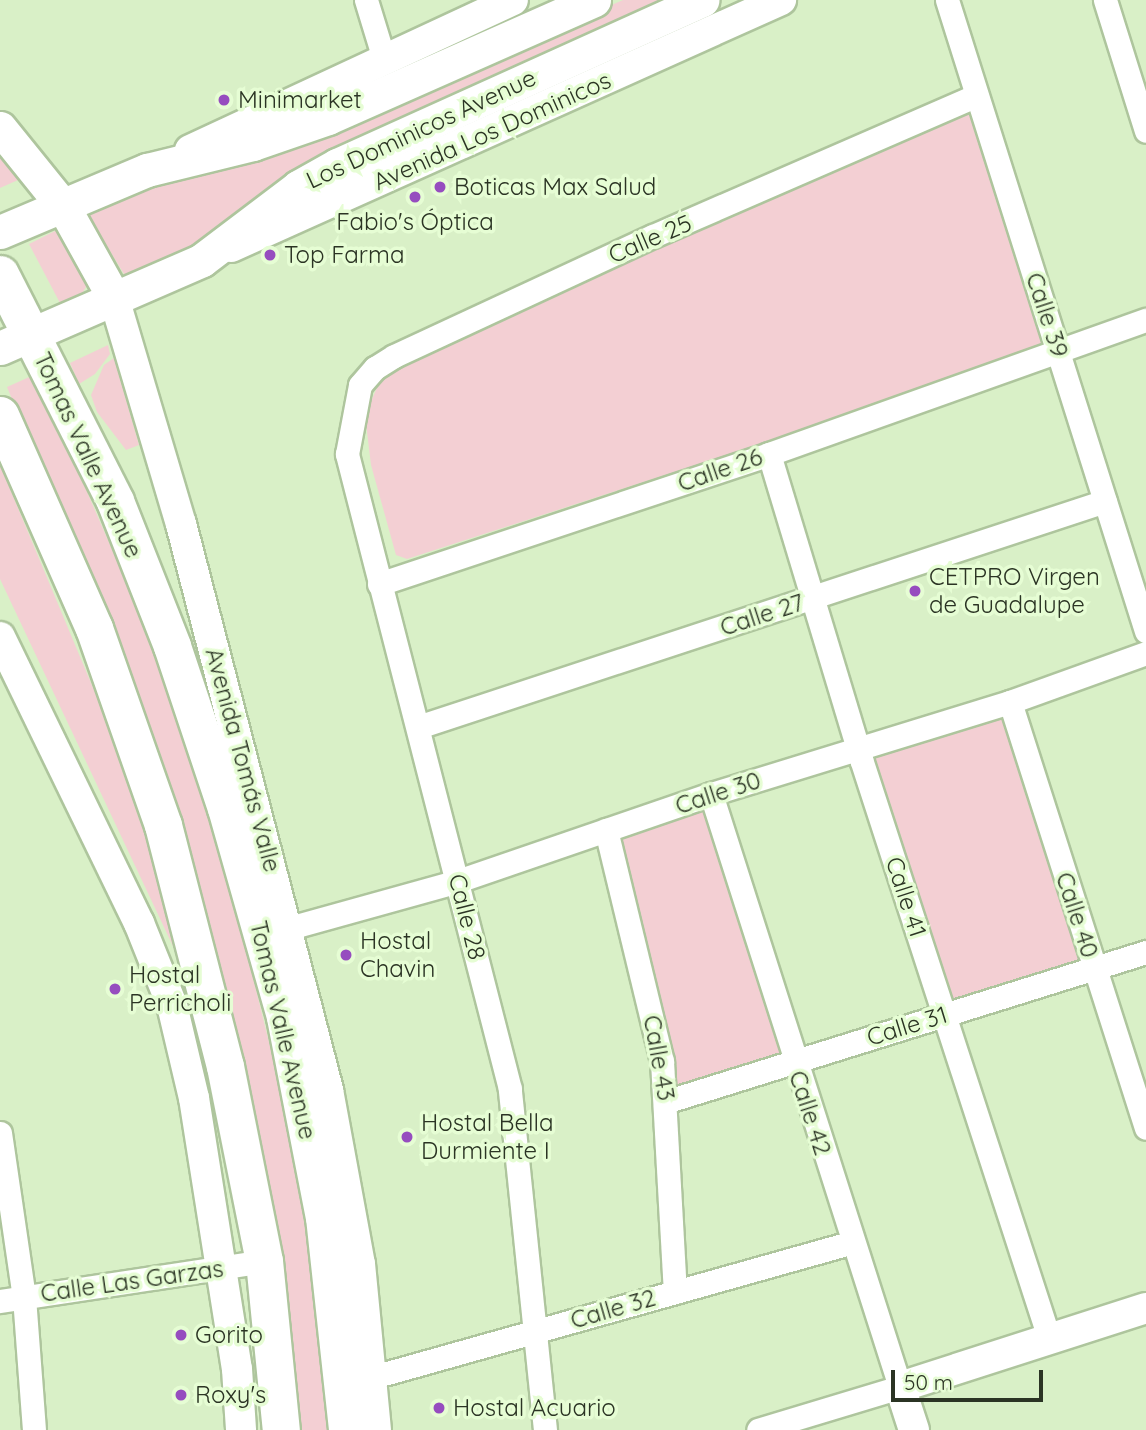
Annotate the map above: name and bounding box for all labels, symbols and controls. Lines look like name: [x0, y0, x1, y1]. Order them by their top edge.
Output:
street label: Los Dominicos Avenue: [302, 63, 540, 195]
street label: Avenida Los Dominicos: [369, 66, 615, 196]
place label: Minimarket: [238, 86, 362, 114]
marker: Minimarket: [216, 92, 232, 108]
place label: Boticas Max Salud: [454, 173, 656, 201]
marker: Boticas Max Salud: [432, 179, 448, 195]
marker: Fabio's Óptica: [407, 189, 423, 205]
place label: Fabio's Óptica: [336, 208, 494, 236]
street label: Calle 25: [604, 209, 696, 269]
place label: Top Farma: [284, 241, 405, 269]
marker: Top Farma: [262, 247, 278, 263]
street label: Calle 39: [1020, 269, 1074, 361]
street label: Tomas Valle Avenue: [28, 348, 148, 562]
street label: Calle 26: [674, 442, 766, 498]
place label: CETPRO Virgen de Guadalupe: [929, 563, 1100, 619]
marker: CETPRO Virgen de Guadalupe: [907, 583, 923, 599]
street label: Calle 27: [717, 588, 807, 642]
street label: Avenida Tomás Valle: [199, 645, 287, 875]
street label: Calle 30: [672, 766, 764, 820]
street label: Calle 41: [880, 853, 932, 941]
street label: Calle 40: [1050, 869, 1104, 961]
street label: Calle 28: [442, 871, 492, 963]
street label: Tomas Valle Avenue: [244, 918, 322, 1142]
place label: Hostal Chavin: [360, 927, 435, 983]
marker: Hostal Chavin: [338, 947, 354, 963]
place label: Hostal Perricholi: [129, 961, 231, 1017]
marker: Hostal Perricholi: [107, 981, 123, 997]
street label: Calle 31: [863, 1000, 951, 1052]
street label: Calle 43: [637, 1013, 681, 1103]
street label: Calle 42: [783, 1067, 837, 1159]
place label: Hostal Bella Durmiente I: [421, 1109, 554, 1165]
marker: Hostal Bella Durmiente I: [399, 1129, 415, 1145]
street label: Calle Las Garzas: [39, 1254, 225, 1308]
street label: Calle 32: [567, 1283, 659, 1335]
place label: Gorito: [195, 1321, 263, 1349]
marker: Gorito: [173, 1327, 189, 1343]
scale bar: [894, 1356, 1046, 1400]
text: 50 m: [904, 1369, 953, 1395]
place label: Roxy's: [195, 1381, 266, 1409]
marker: Roxy's: [173, 1387, 189, 1403]
place label: Hostal Acuario: [453, 1394, 616, 1422]
marker: Hostal Acuario: [431, 1400, 447, 1416]

